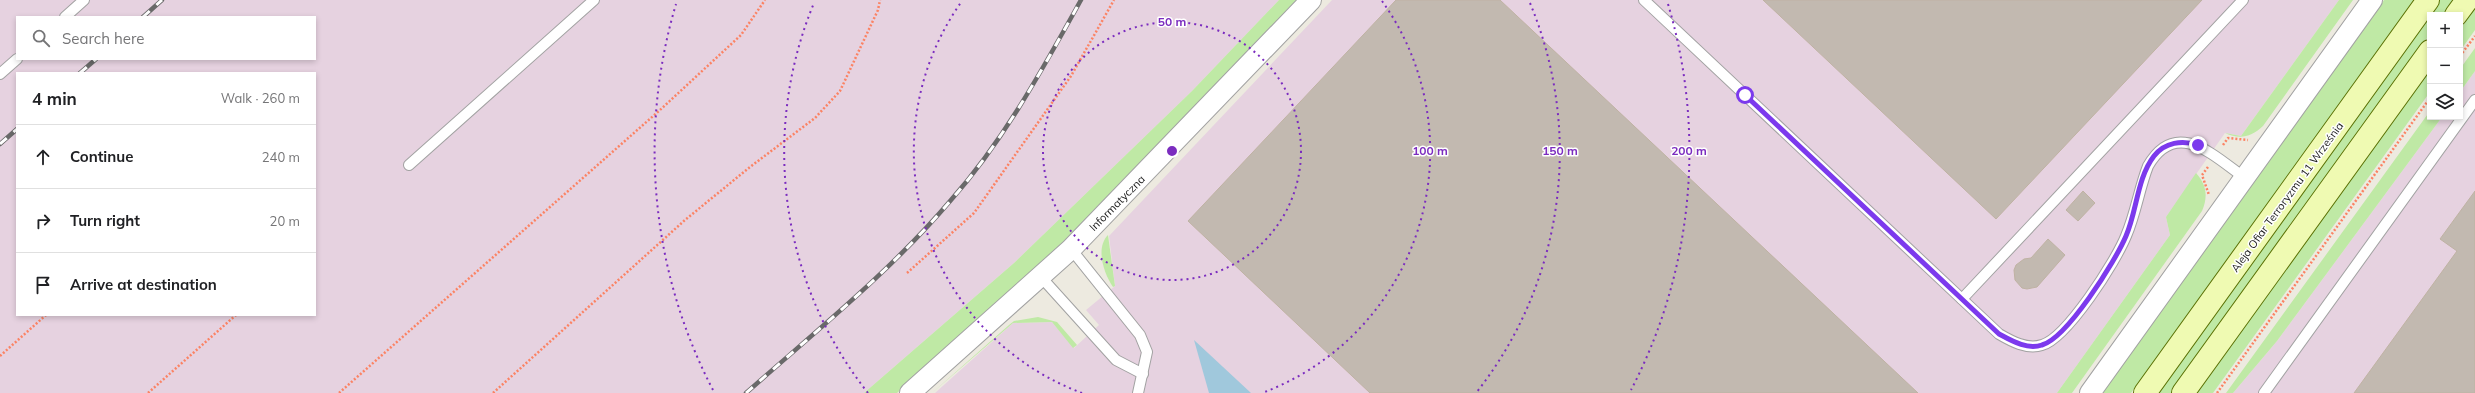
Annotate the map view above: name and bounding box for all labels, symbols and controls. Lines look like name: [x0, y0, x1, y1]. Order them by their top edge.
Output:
map controls: [2427, 12, 2463, 120]
button: +: [2427, 12, 2463, 48]
text: 50 m: [1158, 14, 1186, 29]
search box: [16, 16, 316, 60]
icon: search: [30, 27, 52, 49]
text: Search here: [62, 29, 144, 48]
button: −: [2427, 48, 2463, 84]
button: layers: [2427, 84, 2463, 120]
route start: [1736, 86, 1754, 104]
text: 4 min: [32, 88, 77, 109]
text: Walk · 260 m: [221, 90, 300, 106]
street label: Aleja Ofiar Terroryzmu 11 Września: [2228, 119, 2346, 275]
route end: [2189, 136, 2207, 154]
text: 100 m: [1412, 143, 1448, 158]
text: 150 m: [1542, 143, 1578, 158]
text: 200 m: [1671, 143, 1707, 158]
centre of rings: [1165, 144, 1179, 158]
icon: ahead: [32, 146, 54, 168]
text: Continue: [70, 147, 133, 166]
text: 240 m: [262, 149, 300, 165]
street label: Informatyczna: [1086, 172, 1148, 234]
icon: right: [32, 210, 54, 232]
text: Turn right: [70, 211, 140, 230]
text: 20 m: [270, 213, 300, 229]
icon: arrive: [32, 274, 54, 296]
text: Arrive at destination: [70, 275, 217, 294]

